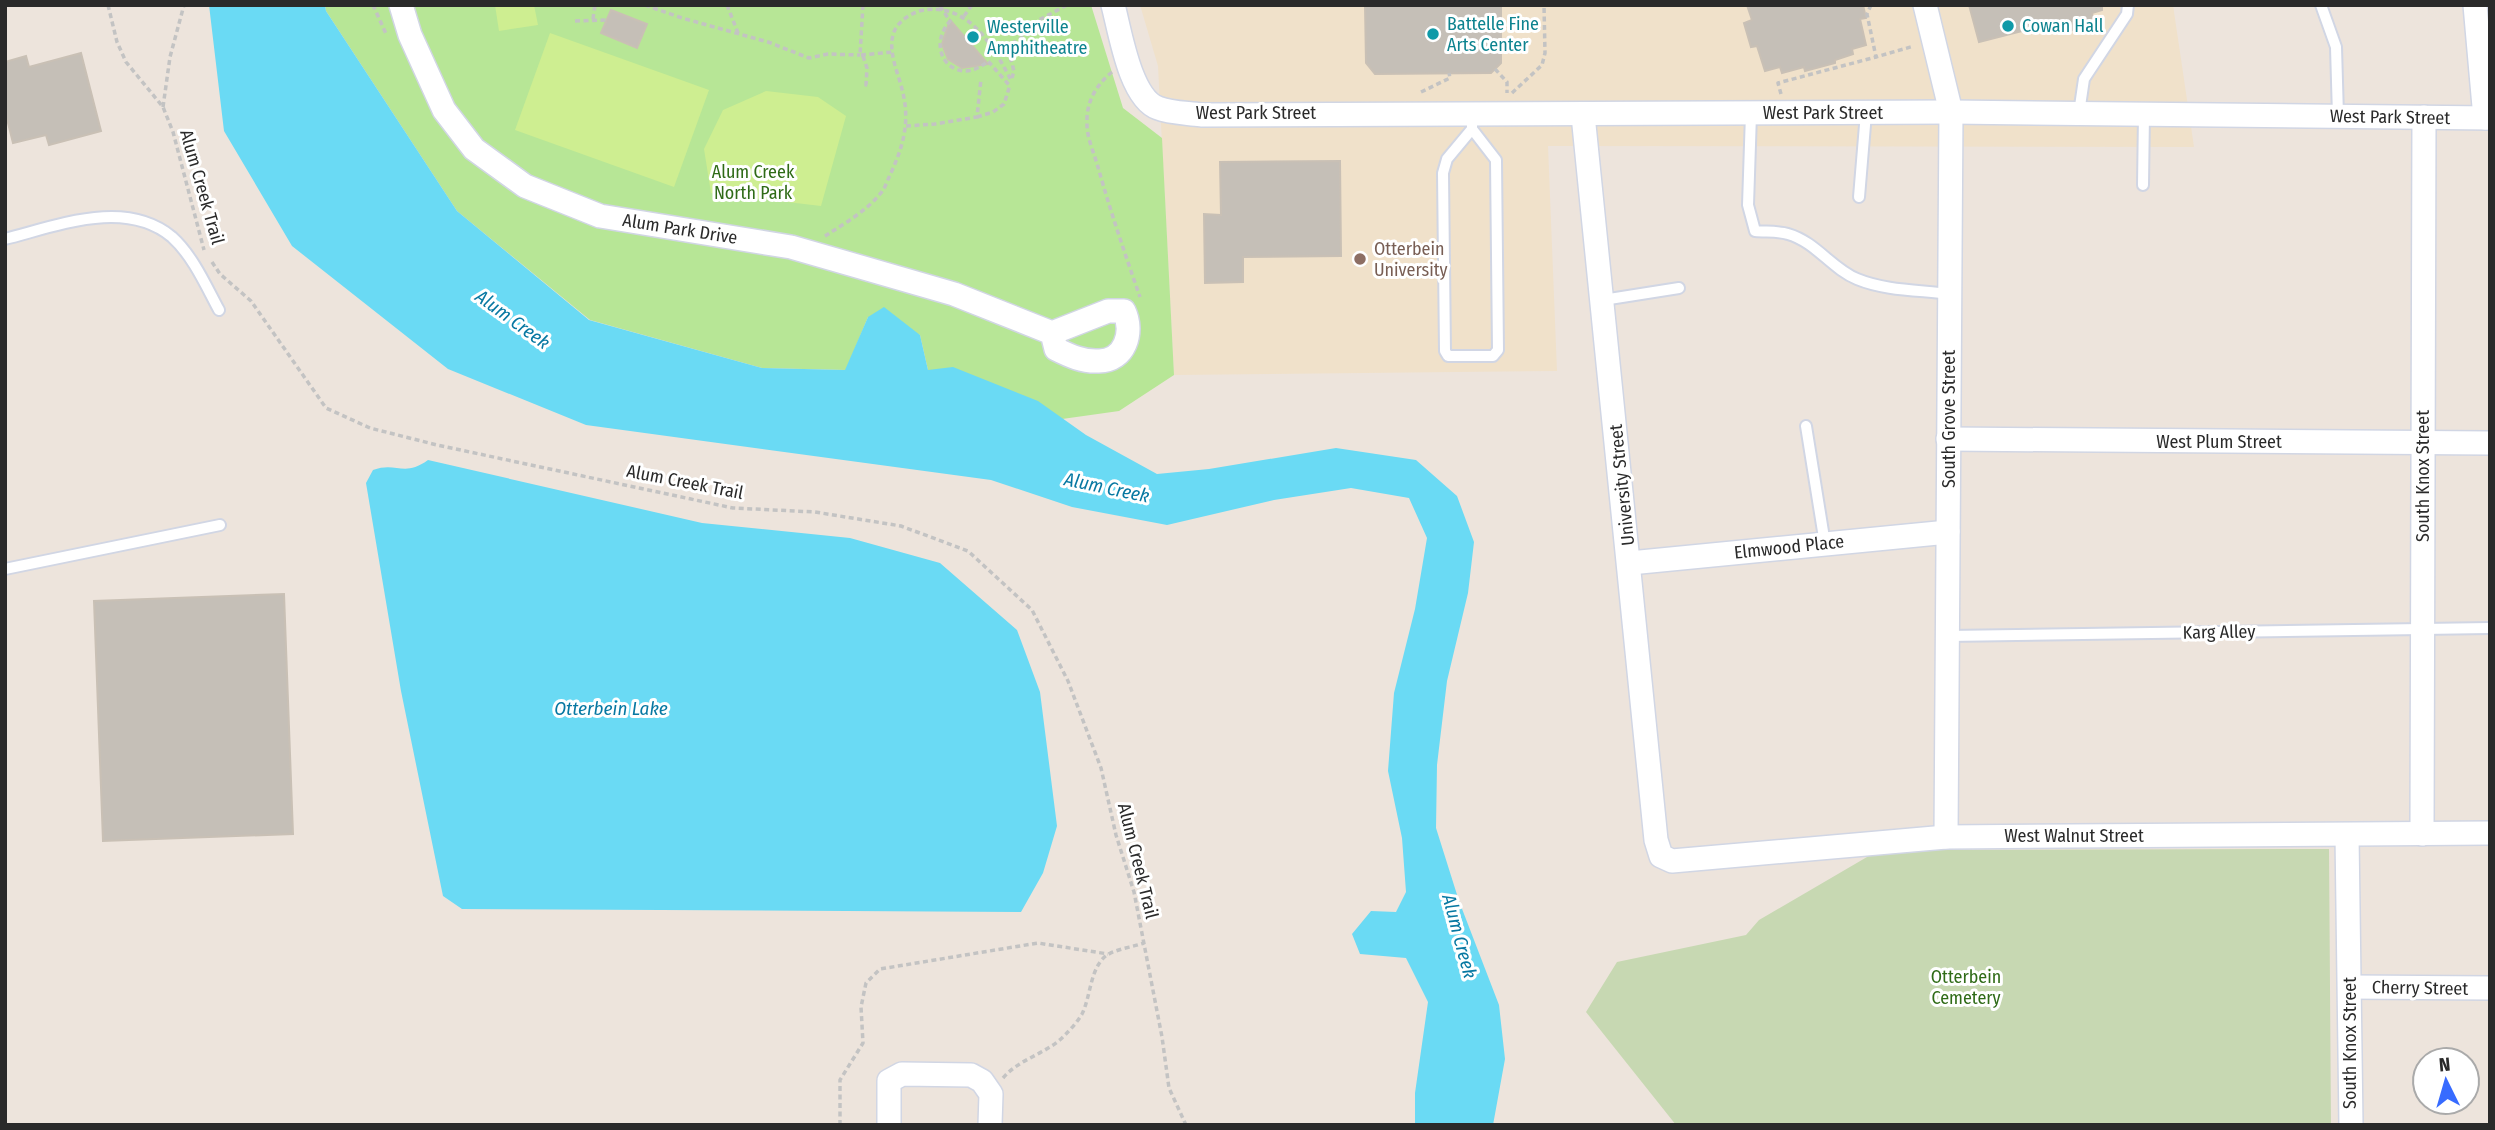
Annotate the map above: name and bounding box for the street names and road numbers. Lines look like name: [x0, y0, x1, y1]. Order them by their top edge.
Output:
street label: West Park Street: [1196, 102, 1316, 124]
street label: West Park Street: [1763, 102, 1883, 124]
street label: West Park Street: [2330, 105, 2451, 129]
street label: Alum Creek Trail: [175, 127, 229, 247]
street label: Alum Park Drive: [621, 209, 739, 249]
street label: South Grove Street: [1938, 350, 1960, 488]
street label: South Knox Street: [2412, 410, 2434, 542]
street label: University Street: [1605, 423, 1639, 547]
street label: West Plum Street: [2156, 431, 2282, 453]
street label: Alum Creek Trail: [625, 460, 745, 504]
street label: Elmwood Place: [1733, 530, 1845, 564]
street label: Karg Alley: [2182, 620, 2256, 644]
street label: Alum Creek Trail: [1113, 801, 1163, 921]
street label: West Walnut Street: [2004, 825, 2144, 847]
street label: Cherry Street: [2372, 976, 2469, 1000]
street label: South Knox Street: [2339, 977, 2361, 1109]

